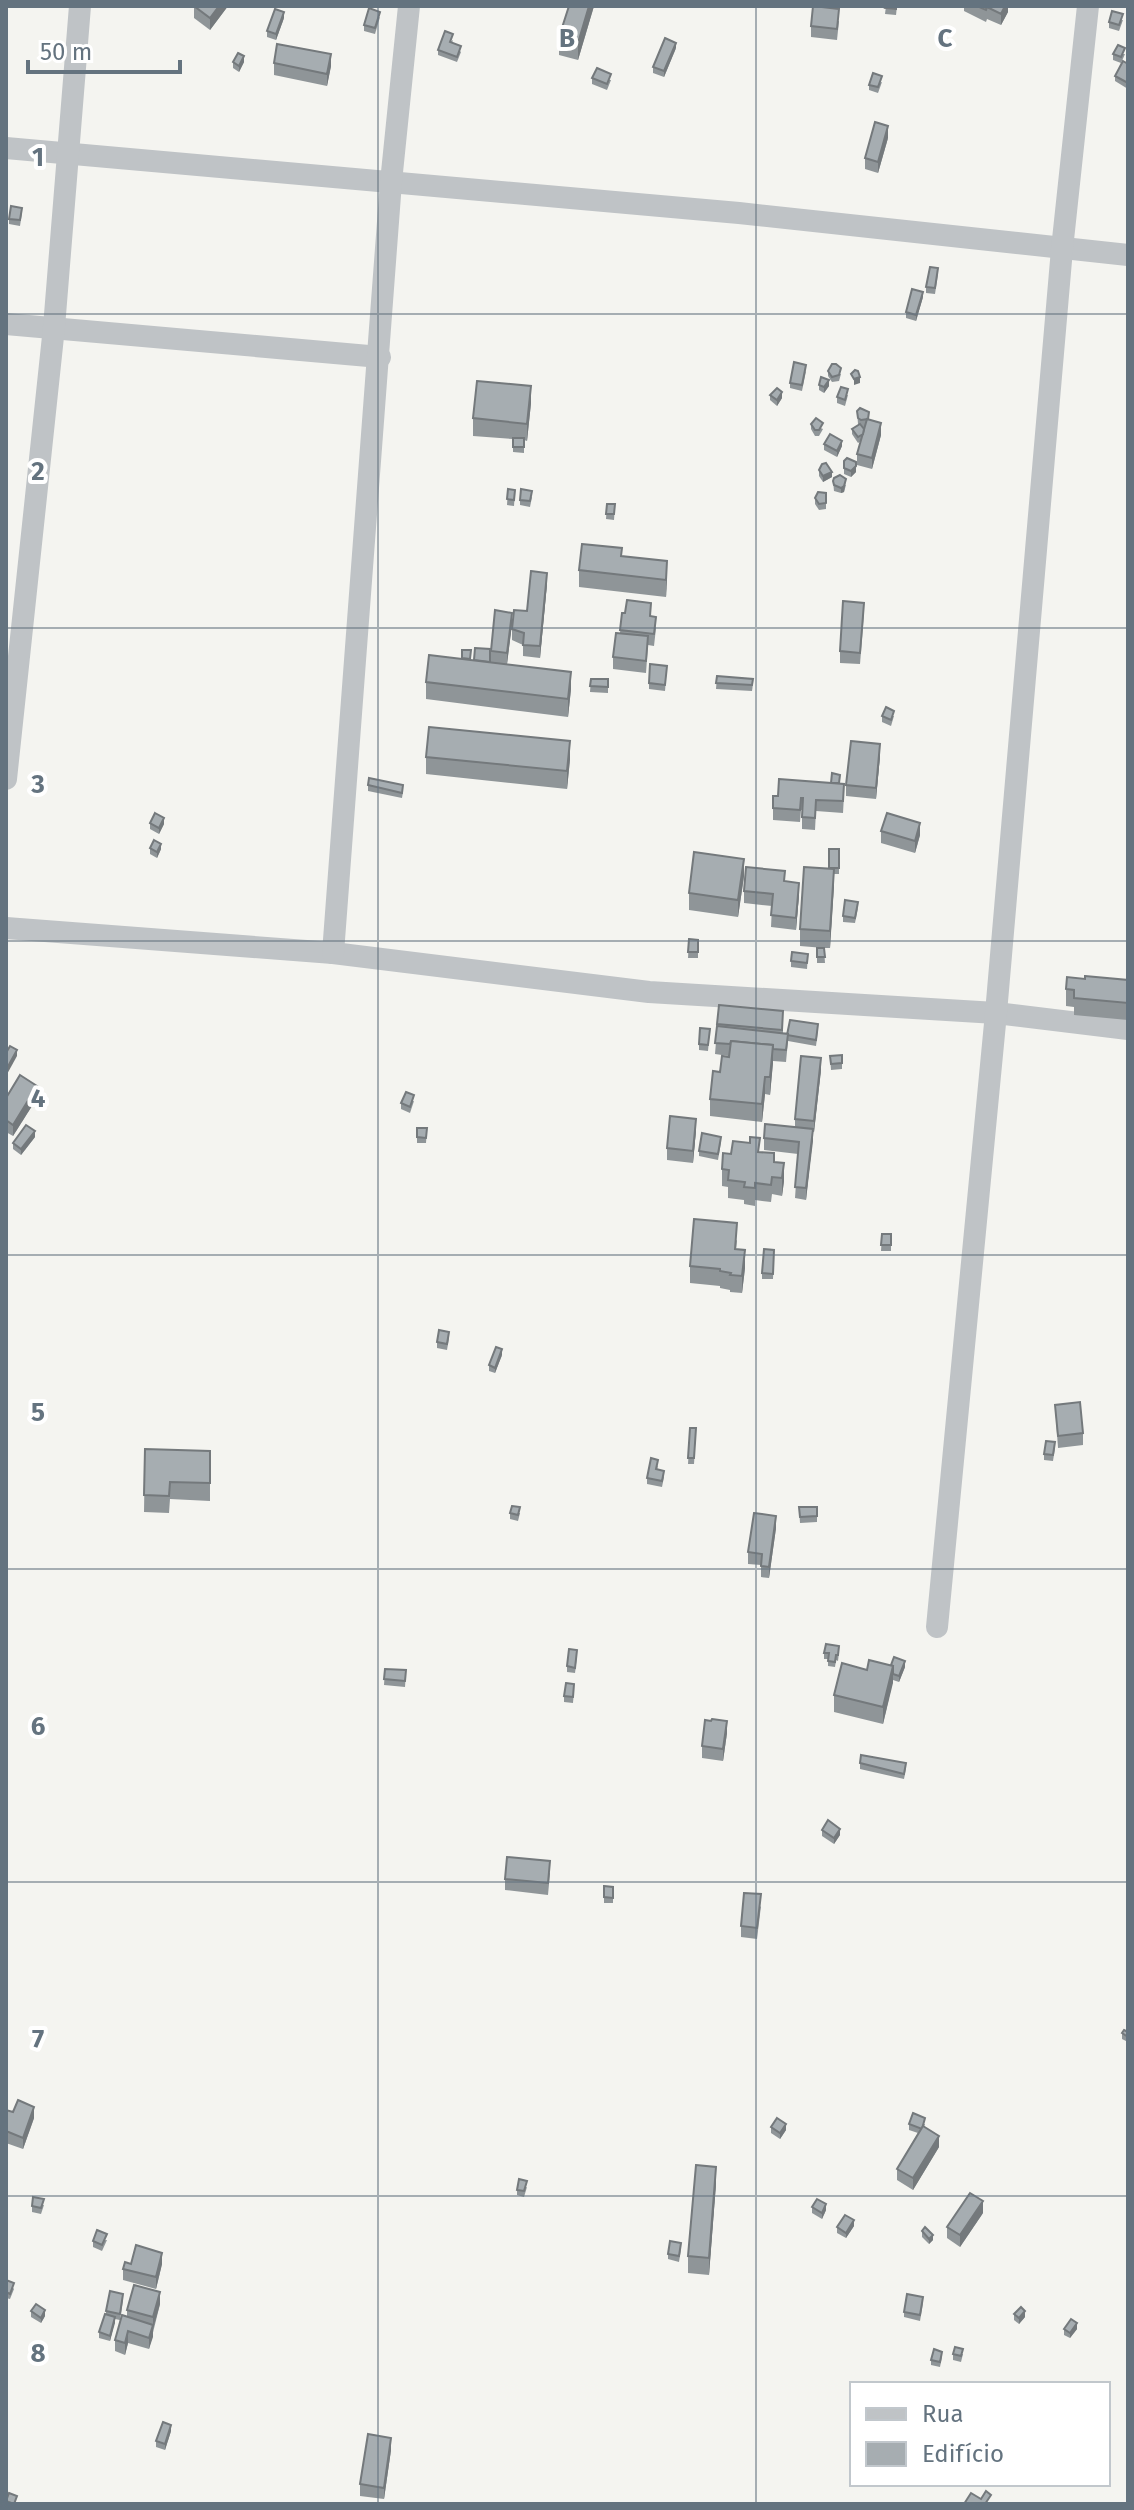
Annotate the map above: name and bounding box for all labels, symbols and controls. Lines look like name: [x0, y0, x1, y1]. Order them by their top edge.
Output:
text: B: [559, 23, 575, 54]
text: C: [938, 23, 953, 54]
scale bar: [28, 24, 180, 74]
text: 50 m: [40, 38, 92, 66]
text: 1: [32, 142, 44, 173]
text: 2: [31, 456, 45, 487]
text: 3: [30, 769, 45, 800]
text: 4: [31, 1083, 46, 1114]
text: 5: [31, 1397, 45, 1428]
text: 6: [31, 1711, 46, 1742]
text: 7: [32, 2024, 44, 2055]
text: 8: [30, 2338, 46, 2369]
legend: [850, 2382, 1110, 2486]
text: Rua: [922, 2400, 964, 2428]
text: Edifício: [922, 2440, 1004, 2468]

